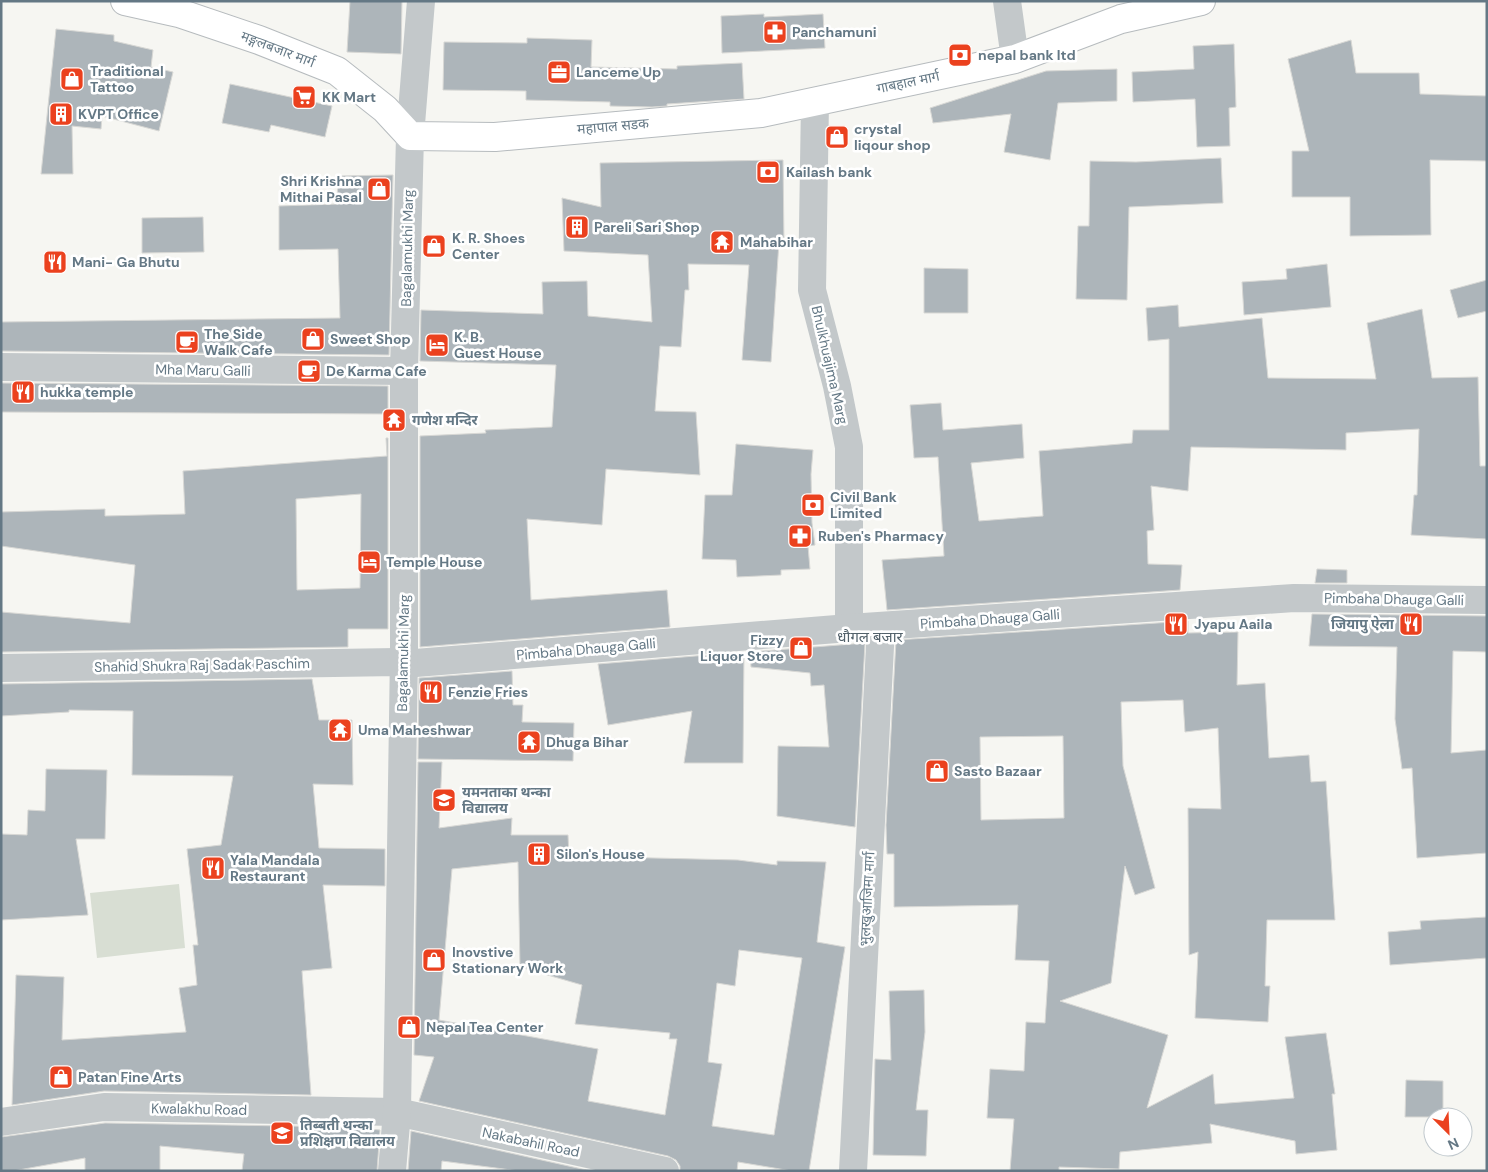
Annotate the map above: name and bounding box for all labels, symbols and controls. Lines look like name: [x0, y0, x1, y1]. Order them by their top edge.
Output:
pharmacy icon: Panchamuni: [762, 19, 788, 45]
place label: Panchamuni: [792, 23, 877, 41]
street label: मङ्गलबजार मार्ग: [238, 27, 319, 72]
bank icon: nepal bank ltd: [947, 42, 973, 68]
place label: nepal bank ltd: [978, 46, 1076, 64]
office icon: Lanceme Up: [546, 59, 572, 85]
place label: Traditional Tattoo: [90, 62, 164, 96]
place label: Lanceme Up: [576, 63, 661, 81]
shop icon: Traditional Tattoo: [59, 66, 85, 92]
street label: गाबहाल मार्ग: [875, 66, 942, 97]
supermarket icon: KK Mart: [291, 84, 317, 110]
place label: KK Mart: [322, 88, 376, 106]
building icon: KVPT Office: [48, 101, 74, 127]
place label: KVPT Office: [78, 105, 159, 123]
street label: महापाल सडक: [576, 114, 650, 138]
place label: crystal liqour shop: [854, 120, 931, 154]
shop icon: crystal liqour shop: [824, 124, 850, 150]
bank icon: Kailash bank: [755, 159, 781, 185]
place label: Kailash bank: [786, 163, 872, 181]
place label: Shri Krishna Mithai Pasal: [280, 172, 362, 206]
shop icon: Shri Krishna Mithai Pasal: [366, 176, 392, 202]
street label: Bagalamukhi Marg: [397, 189, 417, 307]
building icon: Pareli Sari Shop: [564, 214, 590, 240]
place label: Pareli Sari Shop: [594, 218, 700, 236]
place label: K. R. Shoes Center: [452, 229, 525, 263]
temple icon: Mahabihar: [709, 229, 735, 255]
shop icon: K. R. Shoes Center: [421, 233, 447, 259]
place label: Mahabihar: [740, 233, 813, 251]
restaurant icon: Mani- Ga Bhutu: [42, 249, 68, 275]
place label: Mani- Ga Bhutu: [72, 253, 180, 271]
street label: Bhulkhuajima Marg: [808, 304, 852, 426]
place label: The Side Walk Cafe: [204, 325, 273, 359]
shop icon: Sweet Shop: [300, 326, 326, 352]
place label: K. B. Guest House: [454, 328, 542, 362]
cafe icon: The Side Walk Cafe: [174, 329, 200, 355]
place label: Sweet Shop: [330, 330, 411, 348]
hotel icon: K. B. Guest House: [424, 332, 450, 358]
cafe icon: De Karma Cafe: [296, 358, 322, 384]
street label: Mha Maru Galli: [155, 360, 251, 380]
place label: De Karma Cafe: [326, 362, 427, 380]
restaurant icon: hukka temple: [10, 379, 36, 405]
place label: hukka temple: [40, 383, 134, 401]
temple icon: गणेश मन्दिर: [381, 407, 407, 433]
place label: गणेश मन्दिर: [412, 411, 479, 429]
place label: Civil Bank Limited: [830, 488, 897, 522]
bank icon: Civil Bank Limited: [800, 492, 826, 518]
pharmacy icon: Ruben's Pharmacy: [787, 523, 813, 549]
place label: Ruben's Pharmacy: [818, 527, 945, 545]
hotel icon: Temple House: [356, 549, 382, 575]
place label: Temple House: [386, 553, 482, 571]
street label: Pimbaha Dhauga Galli: [1324, 589, 1464, 609]
street label: Bagalamukhi Marg: [393, 594, 413, 712]
street label: Pimbaha Dhauga Galli: [920, 605, 1060, 633]
restaurant icon: Jyapu Aaila: [1163, 611, 1189, 637]
restaurant icon: जियापु ऐला: [1398, 611, 1424, 637]
place label: Jyapu Aaila: [1194, 615, 1272, 633]
place label: जियापु ऐला: [1331, 615, 1395, 634]
district label: धौगल बजार: [837, 627, 904, 647]
place label: Fizzy Liquor Store: [700, 631, 785, 665]
street label: Pimbaha Dhauga Galli: [515, 634, 657, 664]
shop icon: Fizzy Liquor Store: [788, 635, 814, 661]
street label: Shahid Shukra Raj Sadak Paschim: [94, 654, 310, 676]
restaurant icon: Fenzie Fries: [418, 679, 444, 705]
place label: Fenzie Fries: [448, 683, 528, 701]
temple icon: Uma Maheshwar: [327, 717, 353, 743]
place label: Uma Maheshwar: [358, 721, 471, 739]
temple icon: Dhuga Bihar: [516, 729, 542, 755]
place label: Dhuga Bihar: [546, 733, 629, 751]
shop icon: Sasto Bazaar: [924, 758, 950, 784]
place label: Sasto Bazaar: [954, 762, 1042, 780]
place label: यमनताका थन्का विद्यालय: [462, 783, 552, 817]
school or university icon: यमनताका थन्का विद्यालय: [431, 787, 457, 813]
building icon: Silon's House: [526, 841, 552, 867]
place label: Silon's House: [556, 845, 645, 863]
street label: भुलखुआजिमा मार्ग: [856, 850, 880, 947]
place label: Yala Mandala Restaurant: [230, 851, 320, 885]
restaurant icon: Yala Mandala Restaurant: [200, 855, 226, 881]
place label: Inovstive Stationary Work: [452, 943, 563, 977]
shop icon: Inovstive Stationary Work: [421, 947, 447, 973]
shop icon: Nepal Tea Center: [396, 1014, 422, 1040]
place label: Nepal Tea Center: [426, 1018, 544, 1036]
shop icon: Patan Fine Arts: [48, 1064, 74, 1090]
place label: Patan Fine Arts: [78, 1068, 182, 1086]
street label: Kwalakhu Road: [151, 1099, 247, 1119]
north arrow: [1423, 1107, 1473, 1157]
place label: तिब्बती थन्का प्रशिक्षण विद्यालय: [300, 1116, 396, 1150]
school or university icon: तिब्बती थन्का प्रशिक्षण विद्यालय: [269, 1120, 295, 1146]
street label: Nakabahil Road: [481, 1123, 581, 1161]
text: N: [1445, 1134, 1462, 1154]

